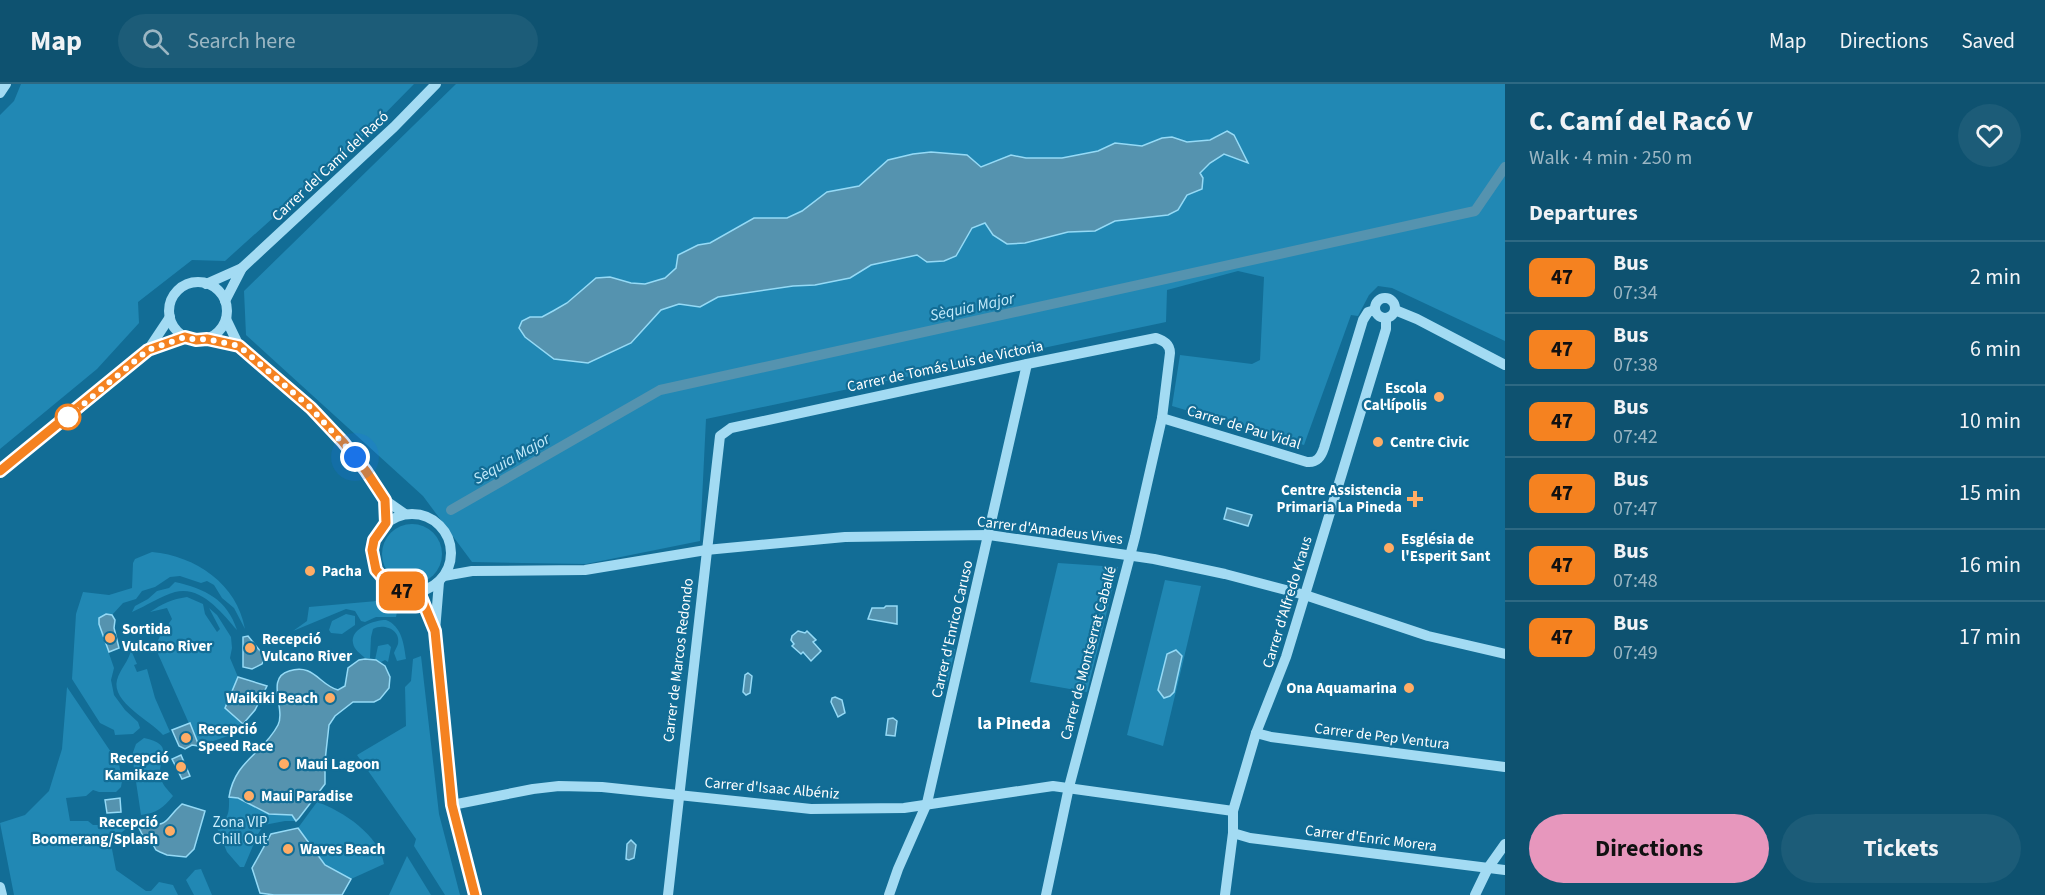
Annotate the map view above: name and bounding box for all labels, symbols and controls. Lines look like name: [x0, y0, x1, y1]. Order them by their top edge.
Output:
search box: [118, 14, 538, 68]
text: Map: [30, 21, 82, 61]
icon: search: [139, 25, 172, 58]
text: Search here: [187, 25, 296, 57]
text: Map: [1769, 26, 1807, 56]
text: Directions: [1840, 26, 1928, 56]
text: Saved: [1961, 26, 2015, 56]
text: C. Camí del Racó V: [1529, 101, 1753, 141]
button: heart: [1958, 104, 2021, 167]
street label: Carrer del Camí del Racó: [267, 106, 394, 226]
text: Walk · 4 min · 250 m: [1529, 144, 1692, 172]
text: Departures: [1529, 197, 1638, 229]
text: Bus: [1613, 247, 1649, 279]
text: 2 min: [1970, 261, 2021, 293]
text: 47: [1551, 262, 1573, 292]
text: 07:34: [1613, 279, 1658, 307]
water label: Sèquia Major: [928, 287, 1018, 327]
text: Bus: [1613, 319, 1649, 351]
text: 6 min: [1970, 333, 2021, 365]
text: 47: [1551, 334, 1573, 364]
street label: Carrer de Tomás Luis de Victoria: [845, 335, 1045, 398]
text: 07:38: [1613, 351, 1658, 379]
place label: Escola Cal·lípolis: [1363, 378, 1427, 416]
marker: Escola Cal·lípolis: [1432, 390, 1446, 404]
text: Bus: [1613, 391, 1649, 423]
street label: Carrer de Pau Vidal: [1184, 400, 1304, 455]
unlabelled marker: [55, 404, 81, 430]
text: 10 min: [1959, 405, 2021, 437]
text: 47: [1551, 406, 1573, 436]
text: 07:42: [1613, 423, 1658, 451]
water label: Sèquia Major: [469, 427, 555, 490]
place label: Centre Civic: [1390, 432, 1469, 453]
marker: Centre Civic: [1371, 435, 1385, 449]
your location: [340, 442, 370, 472]
text: Bus: [1613, 463, 1649, 495]
text: 15 min: [1959, 477, 2021, 509]
text: 47: [1551, 478, 1573, 508]
place label: Centre Assistencia Primaria La Pineda: [1277, 480, 1402, 518]
marker: Centre Assistencia Primaria La Pineda: [1406, 490, 1424, 508]
text: 07:47: [1613, 495, 1658, 523]
street label: Carrer d'Amadeus Vives: [976, 511, 1124, 550]
place label: Església de l'Esperit Sant: [1401, 529, 1491, 567]
street label: Carrer d'Alfredo Kraus: [1257, 534, 1318, 671]
text: Bus: [1613, 535, 1649, 567]
marker: Església de l'Esperit Sant: [1382, 541, 1396, 555]
text: 16 min: [1959, 549, 2021, 581]
text: 47: [1551, 550, 1573, 580]
street label: Carrer d'Enrico Caruso: [926, 558, 979, 700]
place label: Pacha: [322, 561, 362, 582]
marker: Pacha: [303, 564, 317, 578]
street label: Carrer de Montserrat Caballé: [1055, 564, 1122, 742]
text: 07:48: [1613, 567, 1658, 595]
line badge: 47: [375, 572, 429, 610]
text: 47: [391, 576, 413, 606]
street label: Carrer de Marcos Redondo: [658, 577, 699, 743]
text: Bus: [1613, 607, 1649, 639]
place label: Sortida Vulcano River: [121, 619, 212, 657]
text: 17 min: [1959, 621, 2021, 653]
text: 47: [1551, 622, 1573, 652]
place label: Recepció Vulcano River: [261, 629, 352, 667]
marker: Sortida Vulcano River: [103, 631, 117, 645]
text: 07:49: [1613, 639, 1658, 667]
marker: Recepció Vulcano River: [243, 641, 257, 655]
place label: Ona Aquamarina: [1286, 678, 1397, 699]
marker: Ona Aquamarina: [1402, 681, 1416, 695]
place label: Waikiki Beach: [226, 688, 318, 709]
marker: Waikiki Beach: [323, 691, 337, 705]
district label: la Pineda: [977, 711, 1051, 736]
street label: Carrer de Pep Ventura: [1313, 718, 1451, 755]
place label: Recepció Speed Race: [198, 719, 274, 757]
marker: Recepció Speed Race: [179, 731, 193, 745]
place label: Recepció Kamikaze: [104, 748, 169, 786]
place label: Maui Lagoon: [296, 754, 380, 775]
marker: Maui Lagoon: [277, 757, 291, 771]
marker: Recepció Kamikaze: [174, 760, 188, 774]
street label: Carrer d'Isaac Albéniz: [704, 772, 840, 805]
place label: Maui Paradise: [261, 786, 353, 807]
marker: Maui Paradise: [242, 789, 256, 803]
place label: Recepció Boomerang/Splash: [32, 812, 158, 850]
park label: Zona VIP Chill Out: [213, 812, 267, 850]
button: Directions: [1529, 814, 1769, 883]
button: Tickets: [1781, 814, 2021, 883]
street label: Carrer d'Enric Morera: [1304, 820, 1438, 857]
marker: Recepció Boomerang/Splash: [163, 824, 177, 838]
place label: Waves Beach: [300, 839, 385, 860]
marker: Waves Beach: [281, 842, 295, 856]

